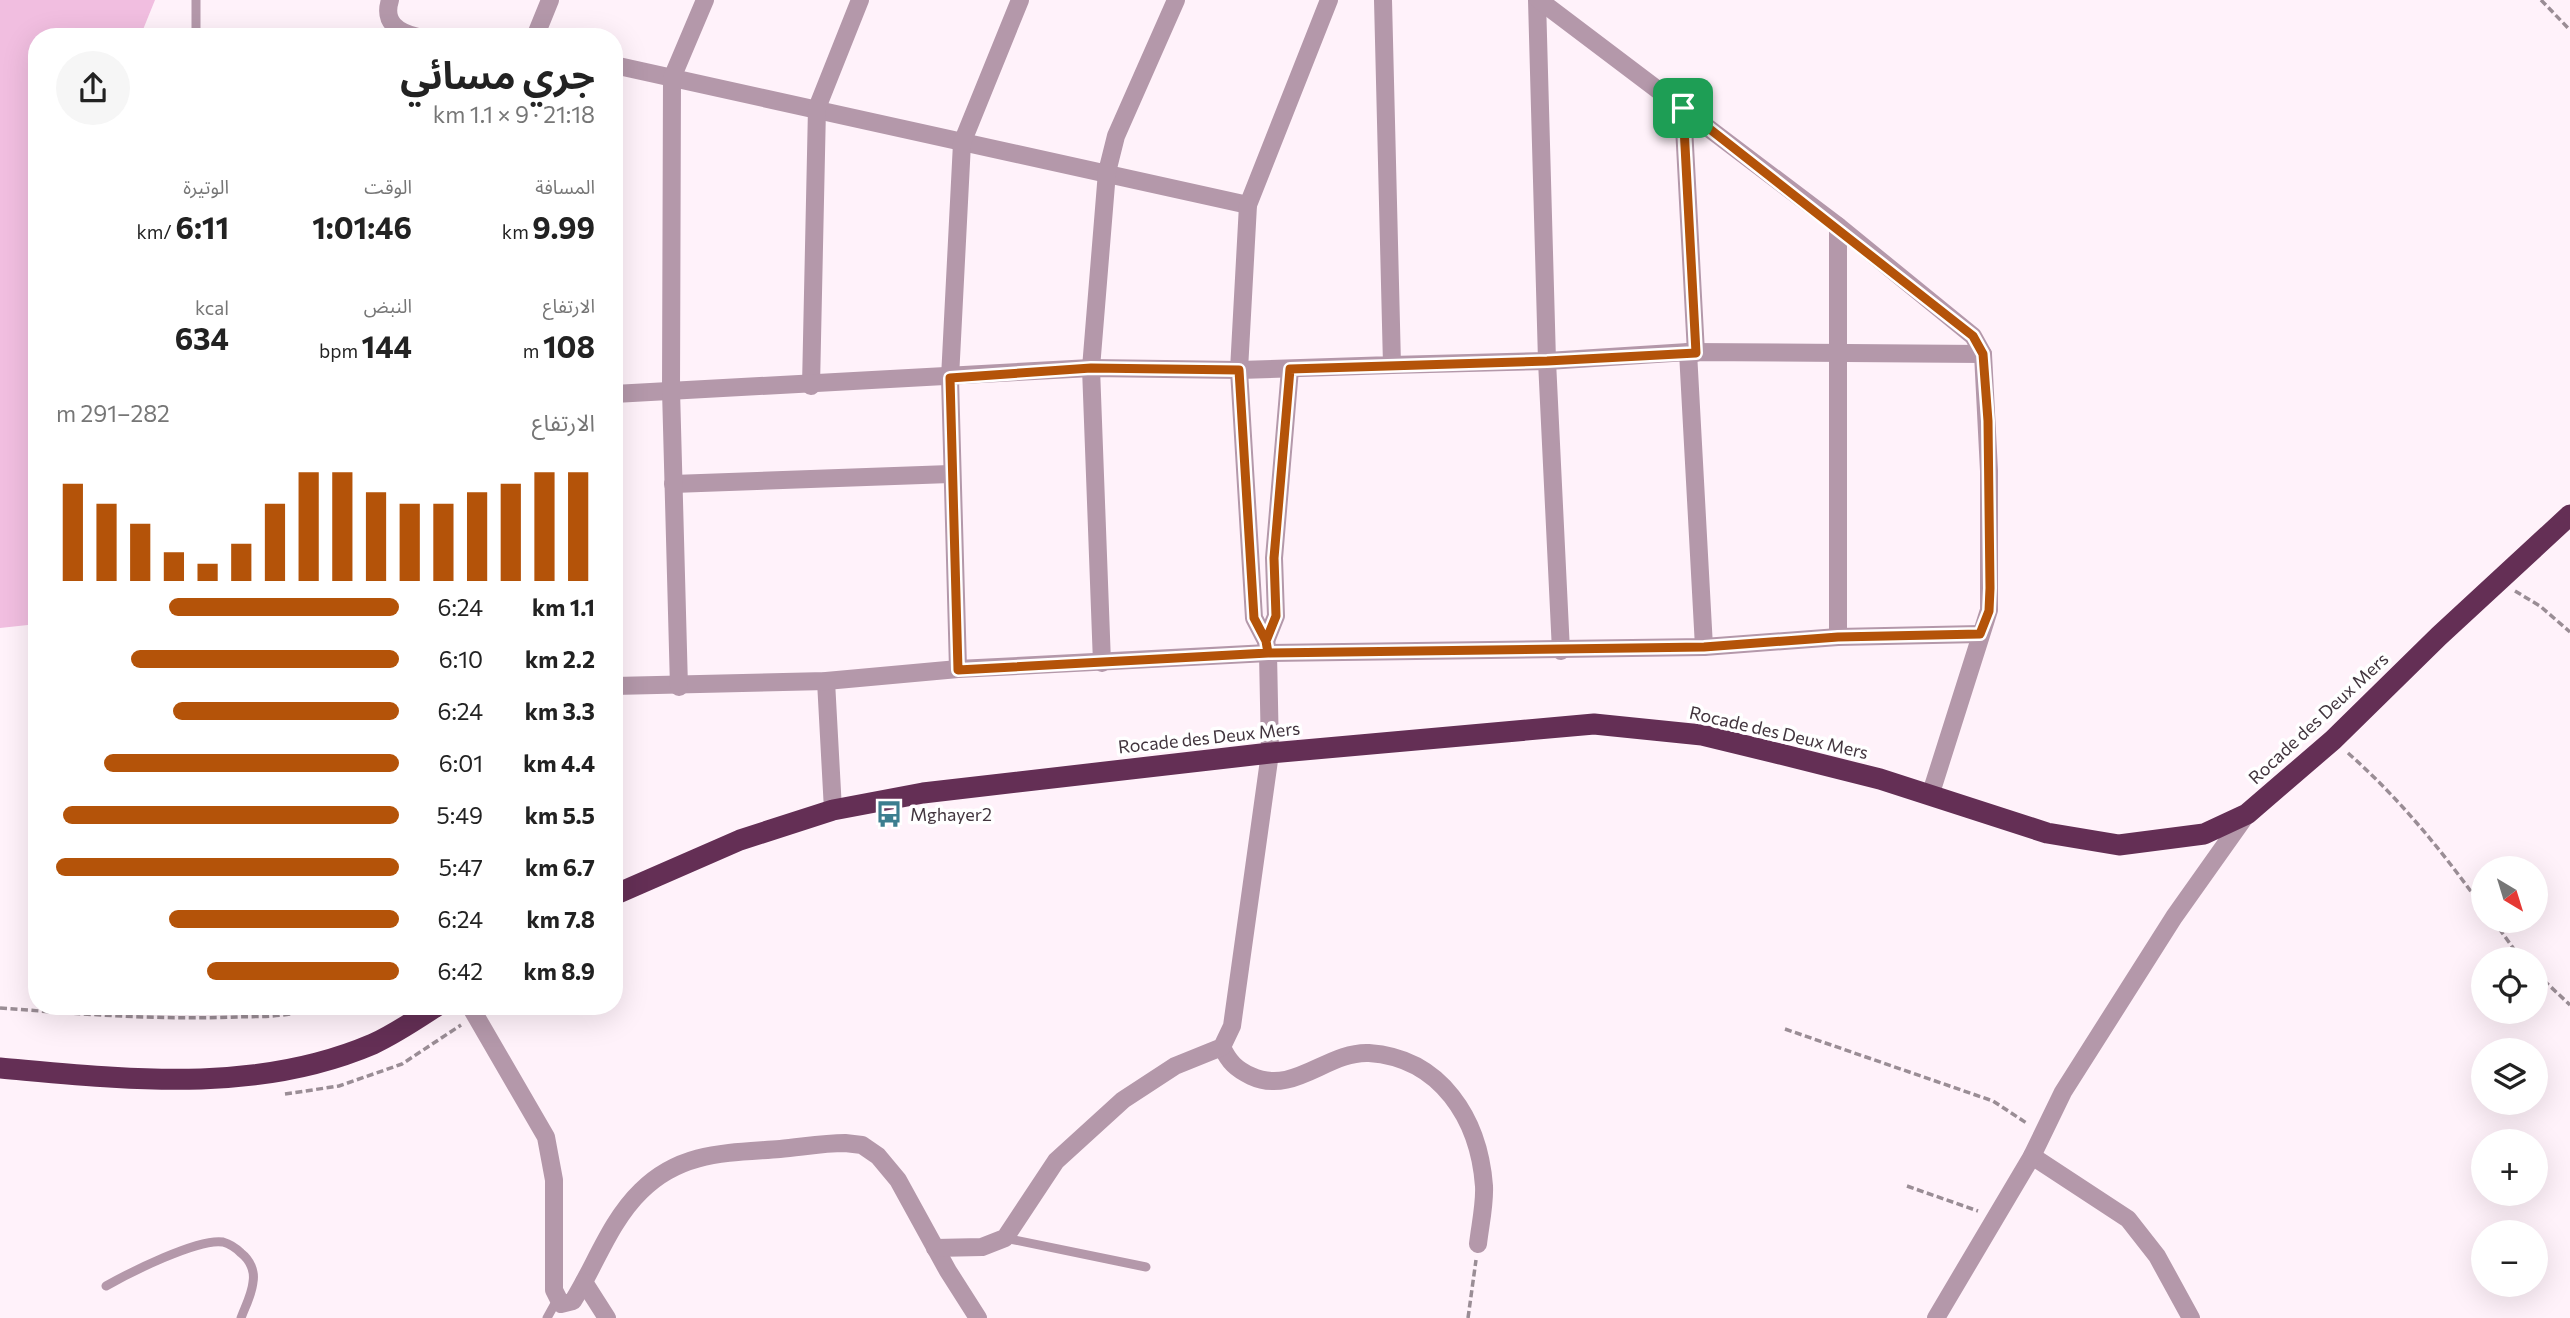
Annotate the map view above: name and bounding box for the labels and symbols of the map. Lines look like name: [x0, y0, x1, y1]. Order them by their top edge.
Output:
pin: [1653, 78, 1713, 138]
street label: Rocade des Deux Mers: [2244, 648, 2392, 788]
street label: Rocade des Deux Mers: [1687, 701, 1871, 763]
street label: Rocade des Deux Mers: [1117, 716, 1301, 758]
bus stop icon: Mghayer2: [874, 799, 904, 829]
place label: Mghayer2: [910, 803, 992, 825]
north arrow: [2471, 856, 2548, 933]

